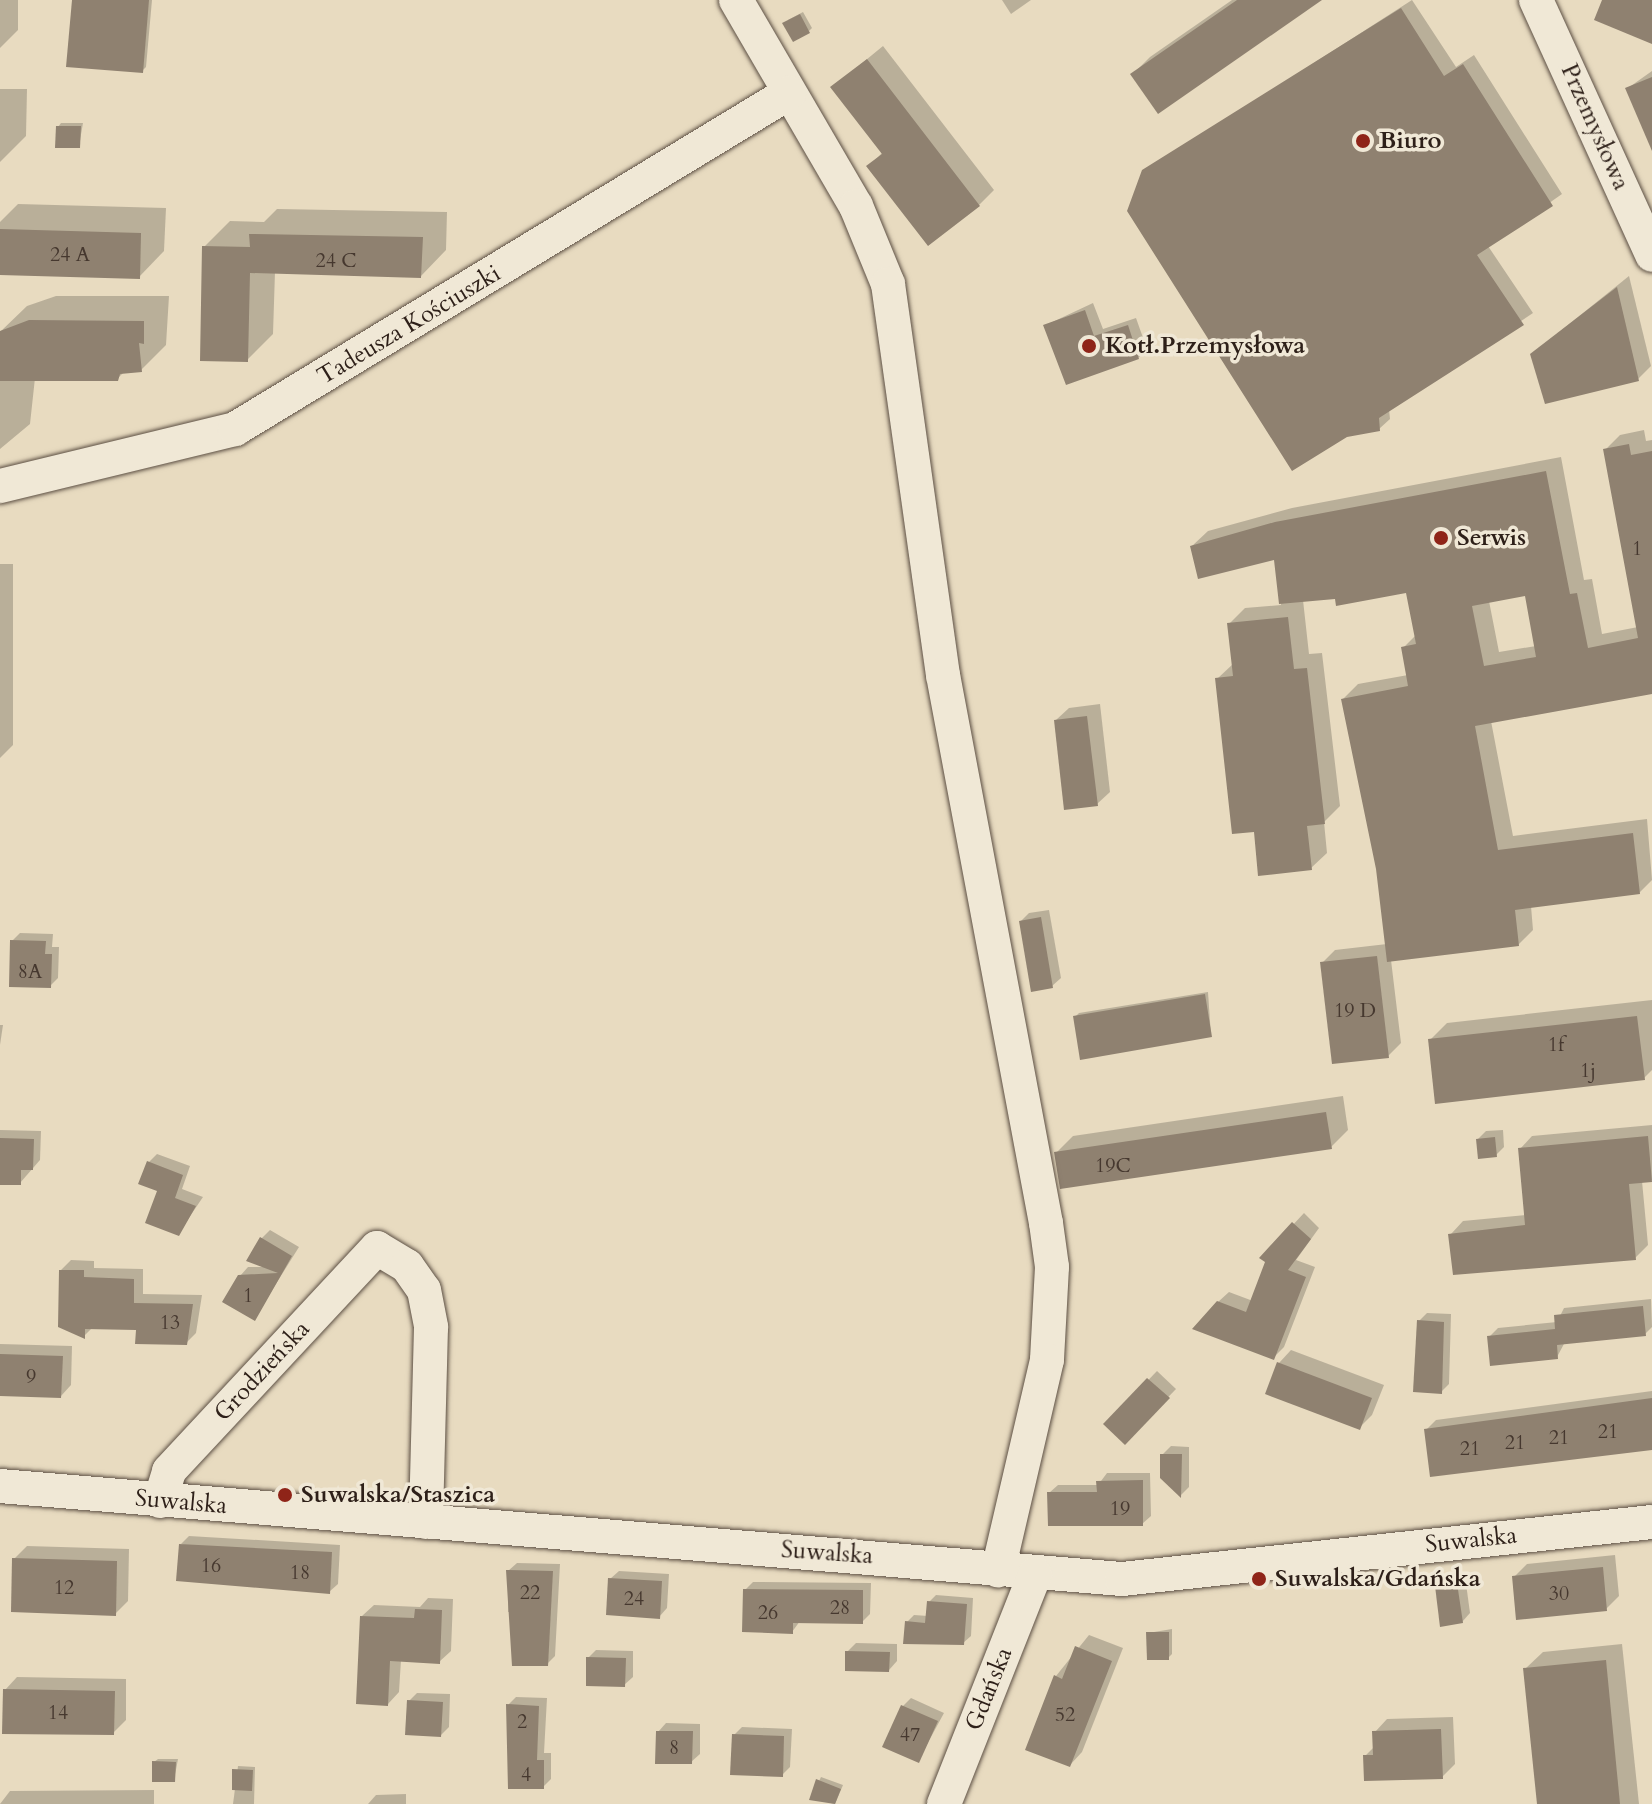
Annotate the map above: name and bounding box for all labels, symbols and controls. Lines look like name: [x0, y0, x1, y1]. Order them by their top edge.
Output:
street label: Przemysłowa: [1554, 60, 1636, 194]
place label: Biuro: [1379, 127, 1442, 155]
marker: Biuro: [1354, 132, 1372, 150]
house number: 24 A: [50, 242, 90, 266]
house number: 24 C: [315, 248, 357, 272]
street label: Tadeusza Kościuszki: [312, 259, 506, 391]
place label: Kotł.Przemysłowa: [1105, 332, 1305, 360]
marker: Kotł.Przemysłowa: [1080, 337, 1098, 355]
place label: Serwis: [1457, 524, 1526, 552]
marker: Serwis: [1432, 529, 1450, 547]
house number: 1: [1632, 536, 1642, 560]
house number: 8A: [18, 959, 42, 983]
house number: 19 D: [1334, 998, 1376, 1022]
house number: 1f: [1548, 1032, 1564, 1056]
house number: 1j: [1580, 1058, 1596, 1082]
house number: 19C: [1095, 1153, 1131, 1177]
house number: 1: [243, 1283, 253, 1307]
house number: 13: [160, 1310, 180, 1334]
street label: Grodzieńska: [208, 1315, 316, 1427]
house number: 9: [26, 1364, 36, 1388]
house number: 21: [1598, 1419, 1618, 1443]
house number: 21: [1549, 1425, 1569, 1449]
house number: 21: [1505, 1430, 1525, 1454]
house number: 21: [1460, 1436, 1480, 1460]
place label: Suwalska/Staszica: [301, 1481, 495, 1509]
street label: Suwalska: [134, 1484, 228, 1520]
marker: Suwalska/Staszica: [276, 1486, 294, 1504]
house number: 19: [1110, 1496, 1130, 1520]
street label: Suwalska: [1424, 1521, 1518, 1559]
street label: Suwalska: [780, 1535, 874, 1571]
house number: 16: [201, 1553, 221, 1577]
house number: 18: [290, 1560, 310, 1584]
place label: Suwalska/Gdańska: [1275, 1565, 1481, 1593]
marker: Suwalska/Gdańska: [1250, 1570, 1268, 1588]
house number: 12: [54, 1575, 74, 1599]
house number: 22: [520, 1580, 540, 1604]
house number: 30: [1549, 1581, 1569, 1605]
house number: 24: [624, 1586, 644, 1610]
house number: 28: [830, 1595, 850, 1619]
house number: 26: [758, 1600, 778, 1624]
street label: Gdańska: [959, 1643, 1019, 1735]
house number: 14: [48, 1700, 68, 1724]
house number: 52: [1055, 1702, 1075, 1726]
house number: 2: [517, 1709, 527, 1733]
house number: 47: [900, 1722, 920, 1746]
house number: 8: [669, 1735, 679, 1759]
house number: 4: [521, 1762, 531, 1786]

